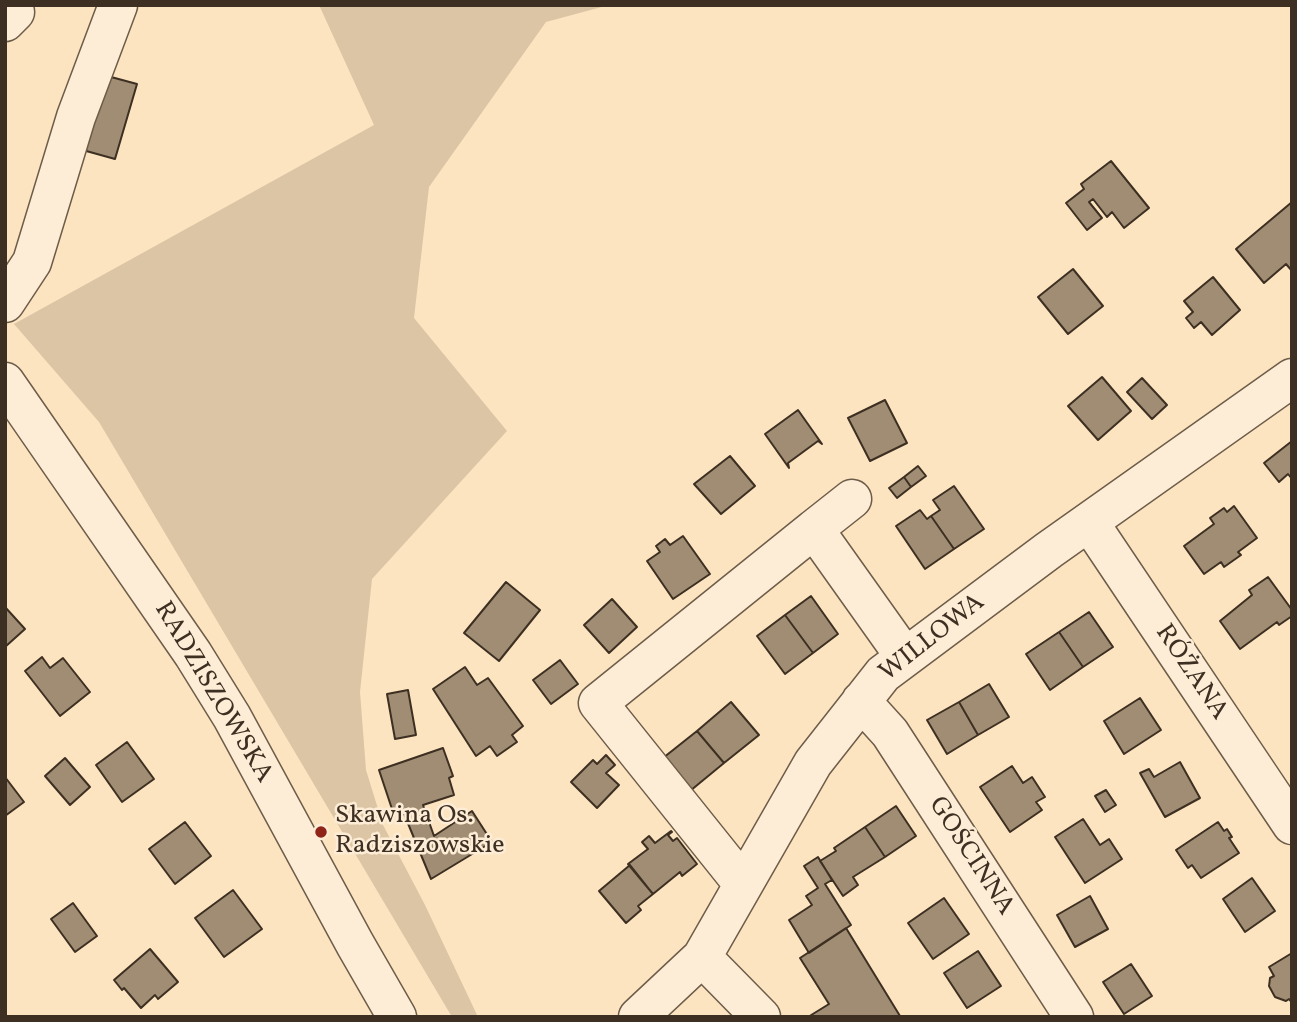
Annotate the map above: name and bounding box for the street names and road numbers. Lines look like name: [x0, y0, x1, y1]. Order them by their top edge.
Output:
street label: WILLOWA: [874, 588, 992, 690]
street label: RADZISZOWSKA: [146, 597, 278, 789]
street label: RÓŻANA: [1147, 619, 1233, 727]
street label: GOŚCINNA: [920, 792, 1020, 922]

